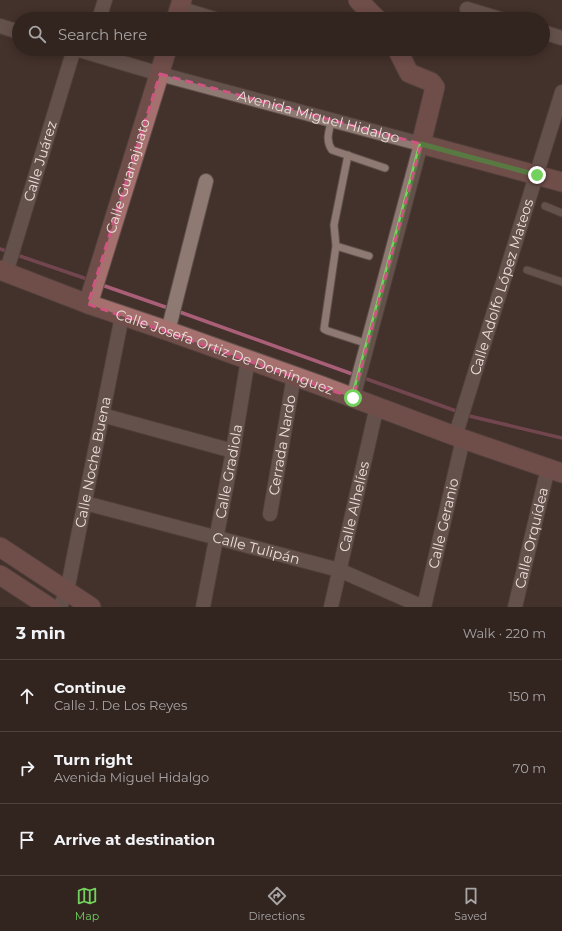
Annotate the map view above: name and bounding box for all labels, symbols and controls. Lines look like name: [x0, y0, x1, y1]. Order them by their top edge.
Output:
search box: [12, 12, 550, 56]
icon: search: [26, 23, 48, 45]
text: Search here: [58, 25, 147, 44]
street label: Avenida Miguel Hidalgo: [236, 86, 402, 147]
street label: Calle Guanajuato: [101, 116, 154, 236]
street label: Calle Juárez: [19, 118, 61, 204]
route end: [528, 166, 546, 184]
street label: Calle Adolfo López Mateos: [466, 197, 537, 377]
street label: Calle Josefa Ortiz De Domínguez: [113, 305, 336, 399]
route start: [344, 389, 362, 407]
street label: Cerrada Nardo: [264, 393, 300, 497]
street label: Calle Noche Buena: [71, 395, 115, 529]
street label: Calle Gradiola: [211, 423, 246, 520]
street label: Calle Alhelíes: [335, 459, 373, 554]
street label: Calle Geranio: [424, 476, 463, 570]
street label: Calle Orquídea: [511, 485, 552, 590]
street label: Calle Tulipán: [210, 528, 302, 568]
text: 3 min: [16, 623, 66, 643]
text: Walk · 220 m: [463, 625, 546, 641]
text: Continue: [54, 678, 126, 697]
icon: ahead: [16, 685, 38, 707]
text: 150 m: [508, 688, 546, 704]
text: Calle J. De Los Reyes: [54, 697, 187, 713]
text: Turn right: [54, 750, 133, 769]
icon: right: [16, 757, 38, 779]
text: 70 m: [513, 760, 546, 776]
text: Avenida Miguel Hidalgo: [54, 769, 209, 785]
icon: arrive: [16, 829, 38, 851]
text: Arrive at destination: [54, 830, 215, 849]
tab: Map: [75, 885, 99, 923]
tab: Directions: [249, 885, 305, 923]
tab: Saved: [454, 885, 487, 923]

